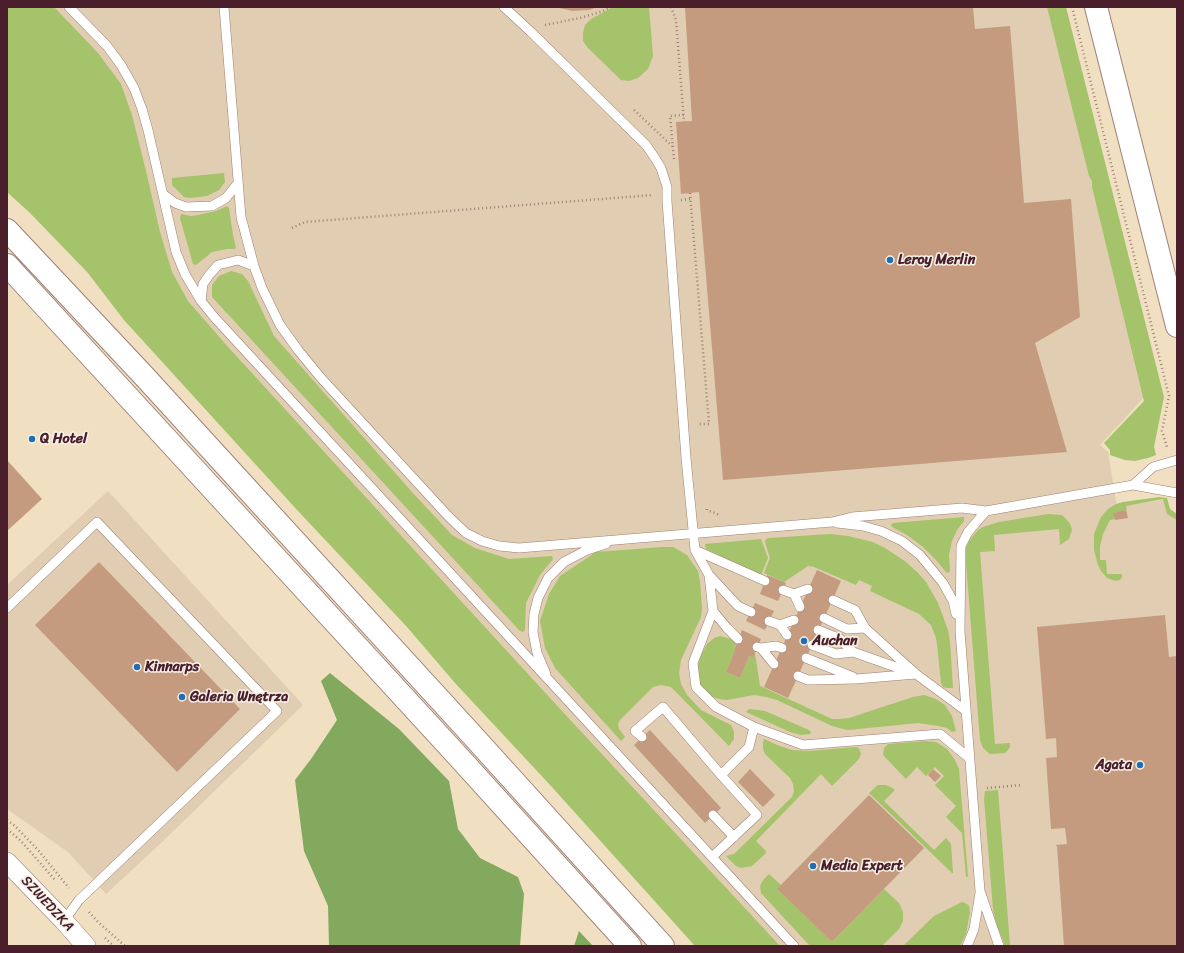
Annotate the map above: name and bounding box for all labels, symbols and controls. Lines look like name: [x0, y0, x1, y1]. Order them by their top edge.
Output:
place label: Leroy Merlin: [898, 252, 975, 268]
marker: Leroy Merlin: [885, 255, 895, 265]
place label: Q Hotel: [40, 431, 87, 447]
marker: Q Hotel: [27, 434, 37, 444]
place label: Auchan: [812, 633, 858, 649]
marker: Auchan: [799, 636, 809, 646]
place label: Kinnarps: [145, 659, 199, 675]
marker: Kinnarps: [132, 662, 142, 672]
place label: Galeria Wnętrza: [190, 689, 288, 705]
marker: Galeria Wnętrza: [177, 692, 187, 702]
place label: Agata: [1096, 757, 1132, 773]
marker: Agata: [1135, 760, 1145, 770]
place label: Media Expert: [821, 858, 903, 874]
marker: Media Expert: [808, 861, 818, 871]
street label: SZWEDZKA: [17, 873, 77, 935]

